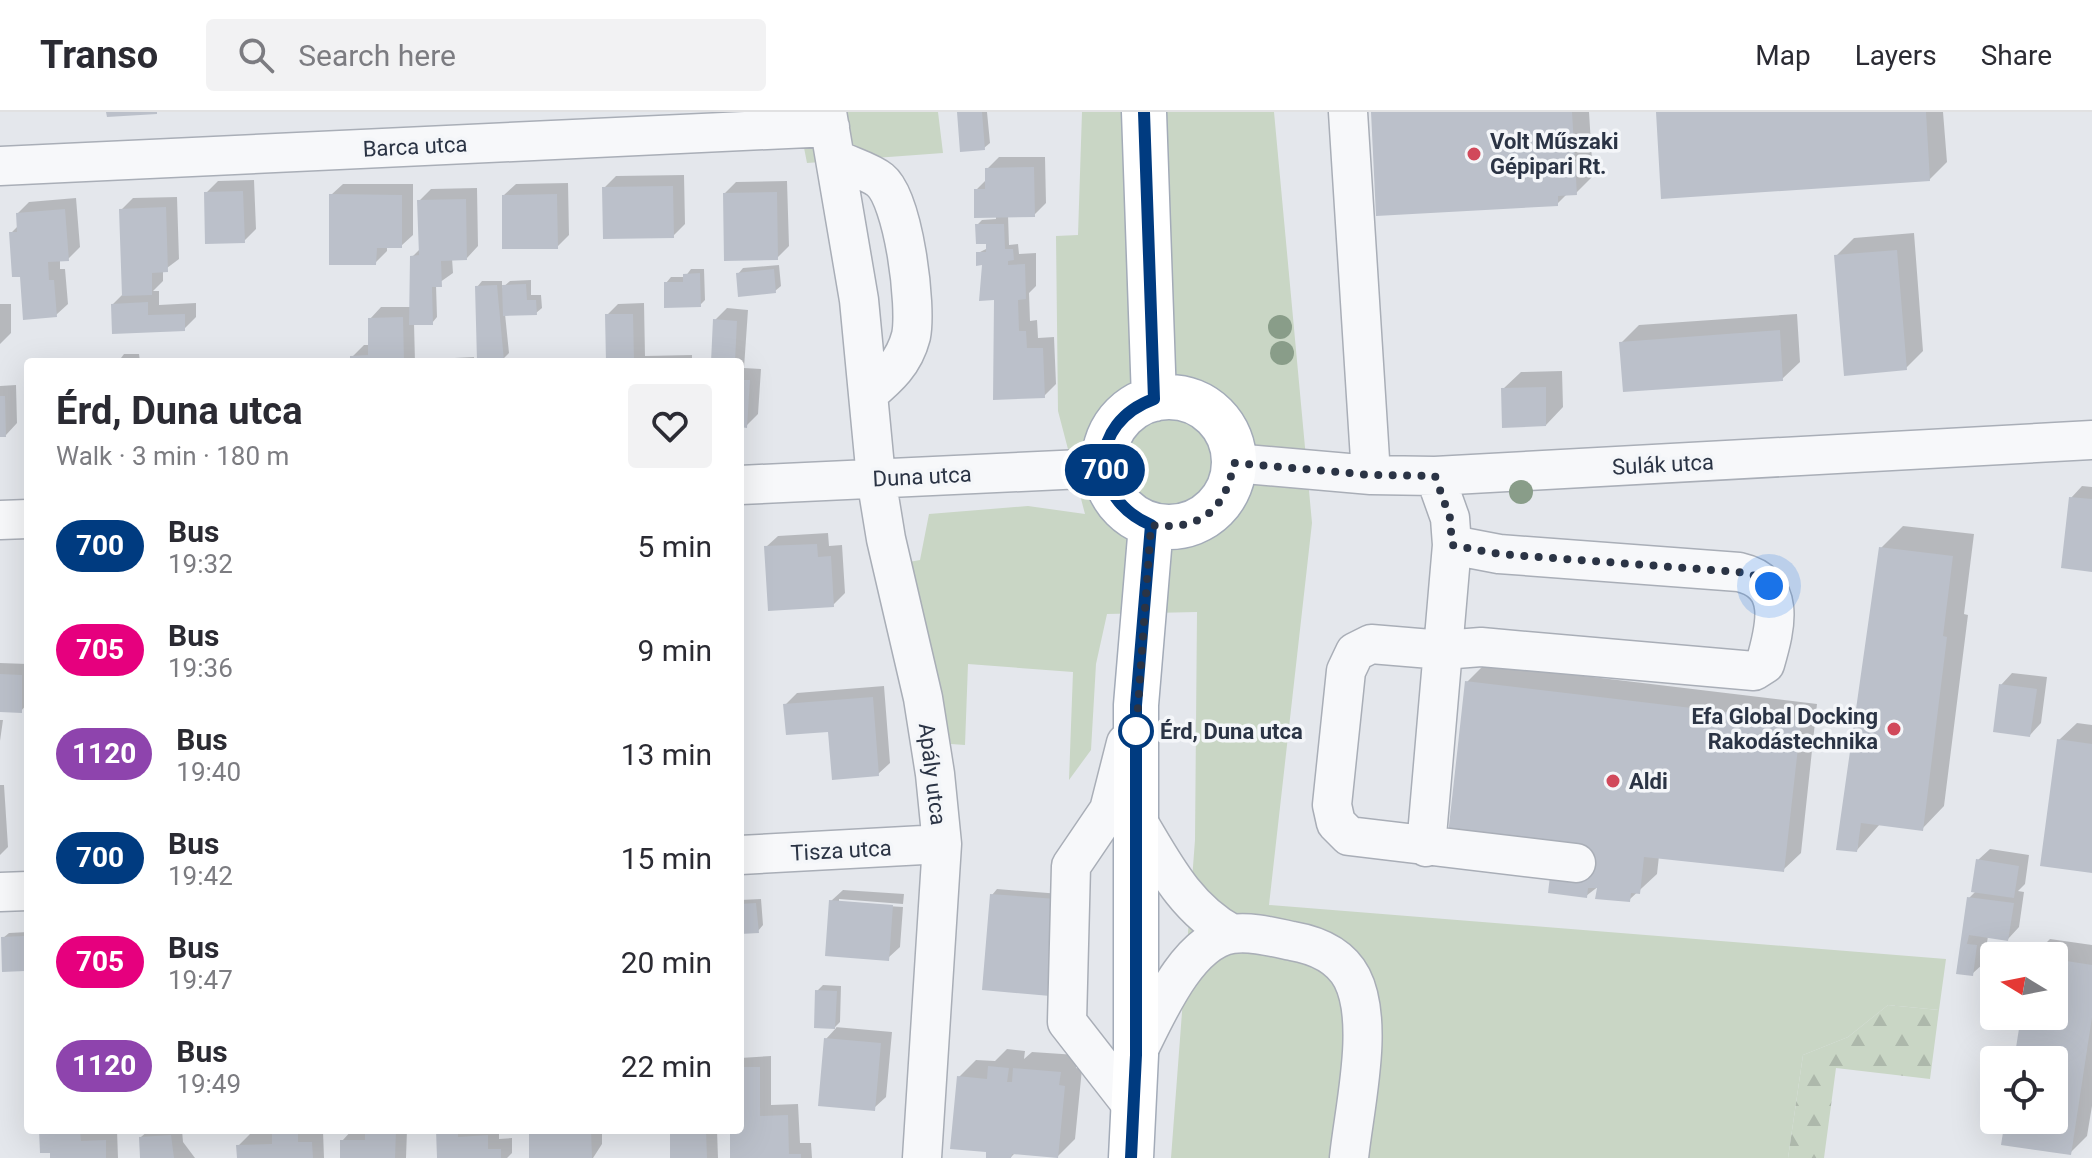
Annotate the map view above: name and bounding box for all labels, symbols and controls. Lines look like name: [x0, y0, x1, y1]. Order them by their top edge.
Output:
search box: [206, 19, 766, 91]
text: Transo: [40, 33, 158, 77]
icon: search: [234, 33, 278, 77]
text: Search here: [298, 38, 456, 73]
text: Map: [1755, 39, 1811, 72]
text: Layers: [1855, 39, 1937, 72]
text: Share: [1981, 39, 2052, 72]
place label: Volt Műszaki Gépipari Rt.: [1490, 129, 1618, 179]
street label: Barca utca: [362, 131, 468, 162]
marker: Volt Műszaki Gépipari Rt.: [1465, 145, 1483, 163]
button: heart: [628, 384, 712, 468]
text: Érd, Duna utca: [56, 389, 302, 433]
text: Walk · 3 min · 180 m: [56, 441, 289, 471]
line badge: 700: [1059, 444, 1151, 496]
street label: Sulák utca: [1611, 449, 1715, 480]
text: 700: [1081, 453, 1129, 486]
street label: Duna utca: [872, 461, 972, 492]
text: Bus: [168, 514, 219, 549]
text: 700: [76, 529, 124, 562]
text: 5 min: [638, 529, 712, 564]
text: 19:32: [168, 549, 233, 579]
your location: [1749, 566, 1789, 606]
text: Bus: [168, 618, 219, 653]
text: 705: [76, 633, 124, 666]
text: 9 min: [638, 633, 712, 668]
text: 19:36: [168, 653, 233, 683]
place label: Efa Global Docking Rakodástechnika: [1691, 704, 1878, 754]
marker: Érd, Duna utca: [1119, 714, 1153, 748]
place label: Érd, Duna utca: [1160, 719, 1303, 744]
marker: Efa Global Docking Rakodástechnika: [1885, 720, 1903, 738]
text: Bus: [176, 722, 228, 757]
street label: Apály utca: [914, 722, 951, 827]
text: 1120: [72, 737, 136, 770]
text: 13 min: [621, 737, 712, 772]
text: 19:40: [176, 757, 241, 787]
place label: Aldi: [1629, 769, 1668, 794]
marker: Aldi: [1604, 772, 1622, 790]
text: Bus: [168, 826, 219, 861]
street label: Tisza utca: [790, 835, 892, 866]
text: 700: [76, 841, 124, 874]
text: 15 min: [621, 841, 712, 876]
text: 19:42: [168, 861, 233, 891]
text: Bus: [168, 930, 219, 965]
north arrow: [1980, 942, 2068, 1030]
map controls: [1980, 942, 2068, 1134]
text: 705: [76, 945, 124, 978]
text: 20 min: [621, 945, 712, 980]
text: 19:47: [168, 965, 233, 995]
text: Bus: [176, 1034, 228, 1069]
button: locate: [1980, 1046, 2068, 1134]
text: 1120: [72, 1049, 136, 1082]
text: 22 min: [621, 1049, 712, 1084]
text: 19:49: [176, 1069, 241, 1099]

